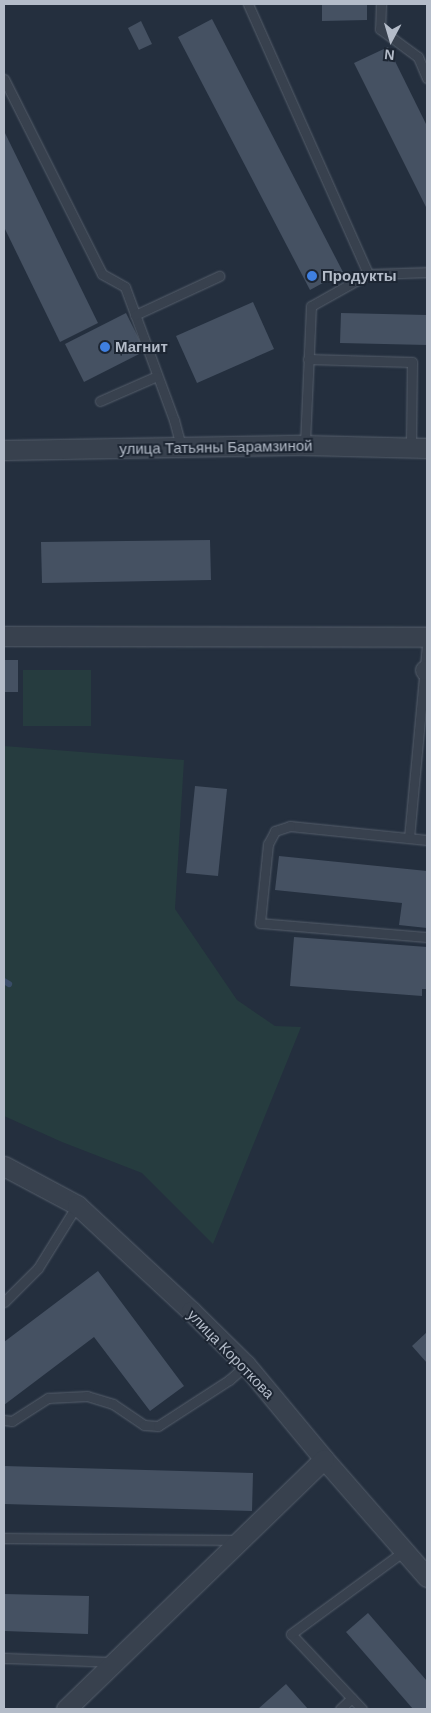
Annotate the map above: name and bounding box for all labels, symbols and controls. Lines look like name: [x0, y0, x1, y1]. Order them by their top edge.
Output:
north arrow: [366, 15, 416, 65]
text: N: [384, 46, 395, 63]
place label: Продукты: [322, 267, 397, 285]
marker: Продукты: [306, 270, 318, 282]
place label: Магнит: [115, 338, 168, 356]
marker: Магнит: [99, 341, 111, 353]
street label: улица Татьяны Барамзиной: [119, 436, 313, 458]
street label: улица Короткова: [184, 1306, 278, 1402]

